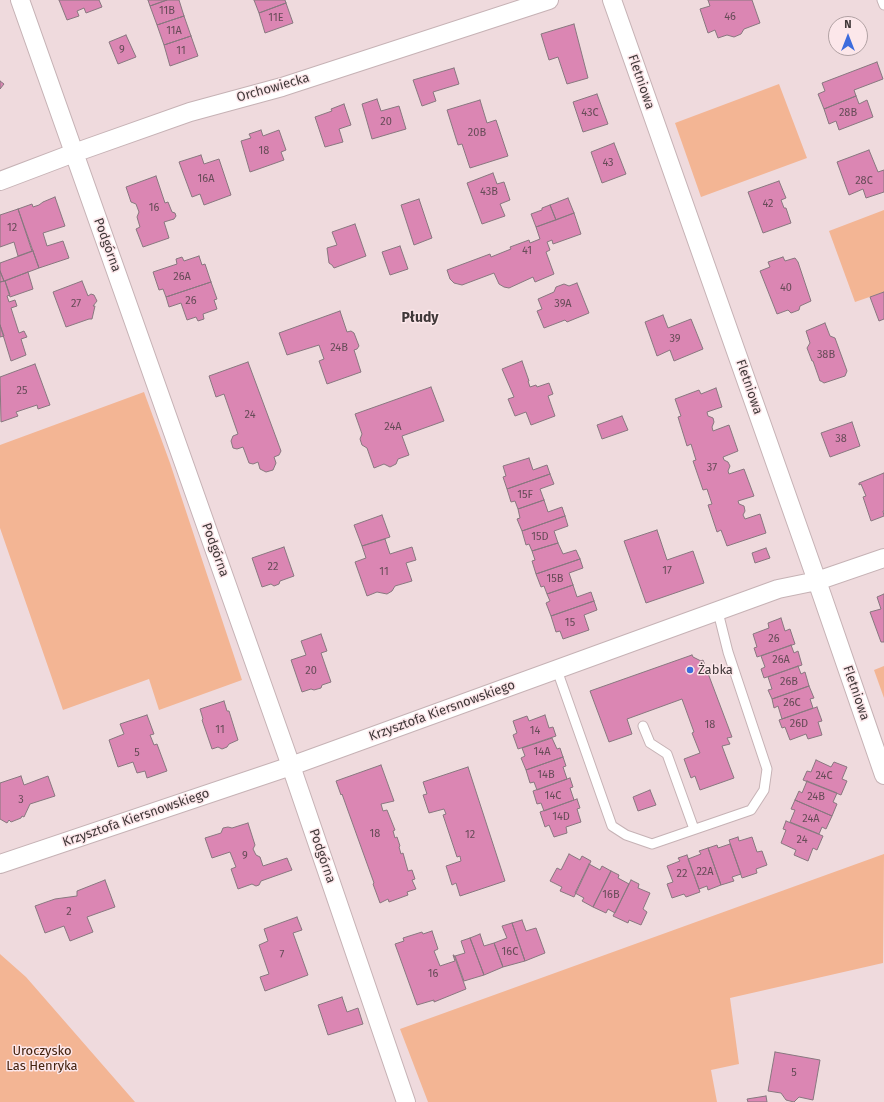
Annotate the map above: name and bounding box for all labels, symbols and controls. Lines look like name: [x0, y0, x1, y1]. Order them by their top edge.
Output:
house number: 11B: [159, 4, 175, 18]
house number: 46: [724, 10, 736, 24]
house number: 11E: [268, 11, 284, 25]
north arrow: [828, 16, 868, 56]
text: N: [844, 18, 852, 31]
house number: 11A: [166, 24, 182, 38]
house number: 9: [119, 43, 125, 57]
house number: 11: [176, 44, 186, 58]
street label: Fletniowa: [624, 53, 658, 111]
street label: Orchowiecka: [235, 70, 311, 106]
house number: 43C: [581, 106, 599, 120]
house number: 28B: [839, 106, 857, 120]
house number: 20: [380, 115, 392, 129]
house number: 20B: [468, 126, 486, 140]
house number: 18: [259, 144, 269, 158]
house number: 43: [602, 156, 614, 170]
house number: 16A: [198, 172, 214, 186]
house number: 28C: [855, 174, 873, 188]
house number: 43B: [480, 185, 498, 199]
house number: 42: [762, 197, 774, 211]
house number: 16: [149, 201, 159, 215]
street label: Podgórna: [90, 216, 124, 274]
house number: 12: [7, 221, 17, 235]
house number: 41: [522, 244, 532, 258]
house number: 26A: [173, 270, 191, 284]
house number: 40: [780, 281, 792, 295]
house number: 26: [185, 294, 197, 308]
house number: 27: [71, 297, 81, 311]
house number: 39A: [554, 297, 572, 311]
district label: Płudy: [401, 310, 439, 326]
house number: 39: [669, 332, 681, 346]
house number: 24B: [330, 341, 348, 355]
house number: 38B: [817, 348, 835, 362]
street label: Fletniowa: [732, 358, 766, 416]
house number: 25: [17, 384, 27, 398]
house number: 24: [245, 408, 255, 422]
house number: 24A: [384, 420, 402, 434]
house number: 38: [835, 432, 847, 446]
house number: 37: [707, 461, 717, 475]
house number: 15F: [517, 488, 533, 502]
street label: Podgórna: [198, 521, 232, 579]
house number: 15D: [531, 530, 549, 544]
house number: 22: [268, 560, 278, 574]
house number: 17: [662, 564, 672, 578]
house number: 11: [379, 565, 389, 579]
house number: 15B: [547, 572, 563, 586]
house number: 15: [565, 616, 575, 630]
house number: 26: [768, 632, 780, 646]
house number: 26A: [772, 653, 790, 667]
place label: Żabka: [698, 662, 733, 678]
house number: 20: [305, 664, 317, 678]
street label: Fletniowa: [839, 664, 873, 722]
marker: Żabka: [685, 665, 695, 675]
house number: 26B: [780, 675, 798, 689]
street label: Krzysztofa Kiersnowskiego: [367, 677, 517, 745]
house number: 26C: [783, 696, 801, 710]
house number: 26D: [790, 717, 808, 731]
house number: 18: [705, 718, 715, 732]
house number: 11: [215, 723, 225, 737]
house number: 14: [530, 724, 540, 738]
house number: 14A: [534, 745, 550, 759]
house number: 5: [134, 746, 140, 760]
house number: 14B: [537, 768, 555, 782]
house number: 24C: [815, 769, 833, 783]
street label: Krzysztofa Kiersnowskiego: [60, 785, 212, 851]
house number: 14C: [545, 789, 561, 803]
house number: 24B: [807, 790, 825, 804]
house number: 3: [18, 793, 24, 807]
house number: 14D: [552, 810, 570, 824]
house number: 24A: [802, 812, 820, 826]
street label: Podgórna: [305, 827, 339, 885]
house number: 18: [370, 827, 380, 841]
house number: 12: [465, 828, 475, 842]
house number: 24: [797, 833, 807, 847]
house number: 9: [242, 849, 248, 863]
house number: 22A: [696, 865, 714, 879]
house number: 22: [677, 867, 687, 881]
house number: 16B: [602, 888, 620, 902]
house number: 2: [66, 905, 72, 919]
house number: 16C: [502, 945, 518, 959]
house number: 7: [280, 948, 284, 962]
house number: 16: [428, 967, 438, 981]
park label: Uroczysko Las Henryka: [6, 1043, 78, 1074]
house number: 5: [791, 1066, 797, 1080]

